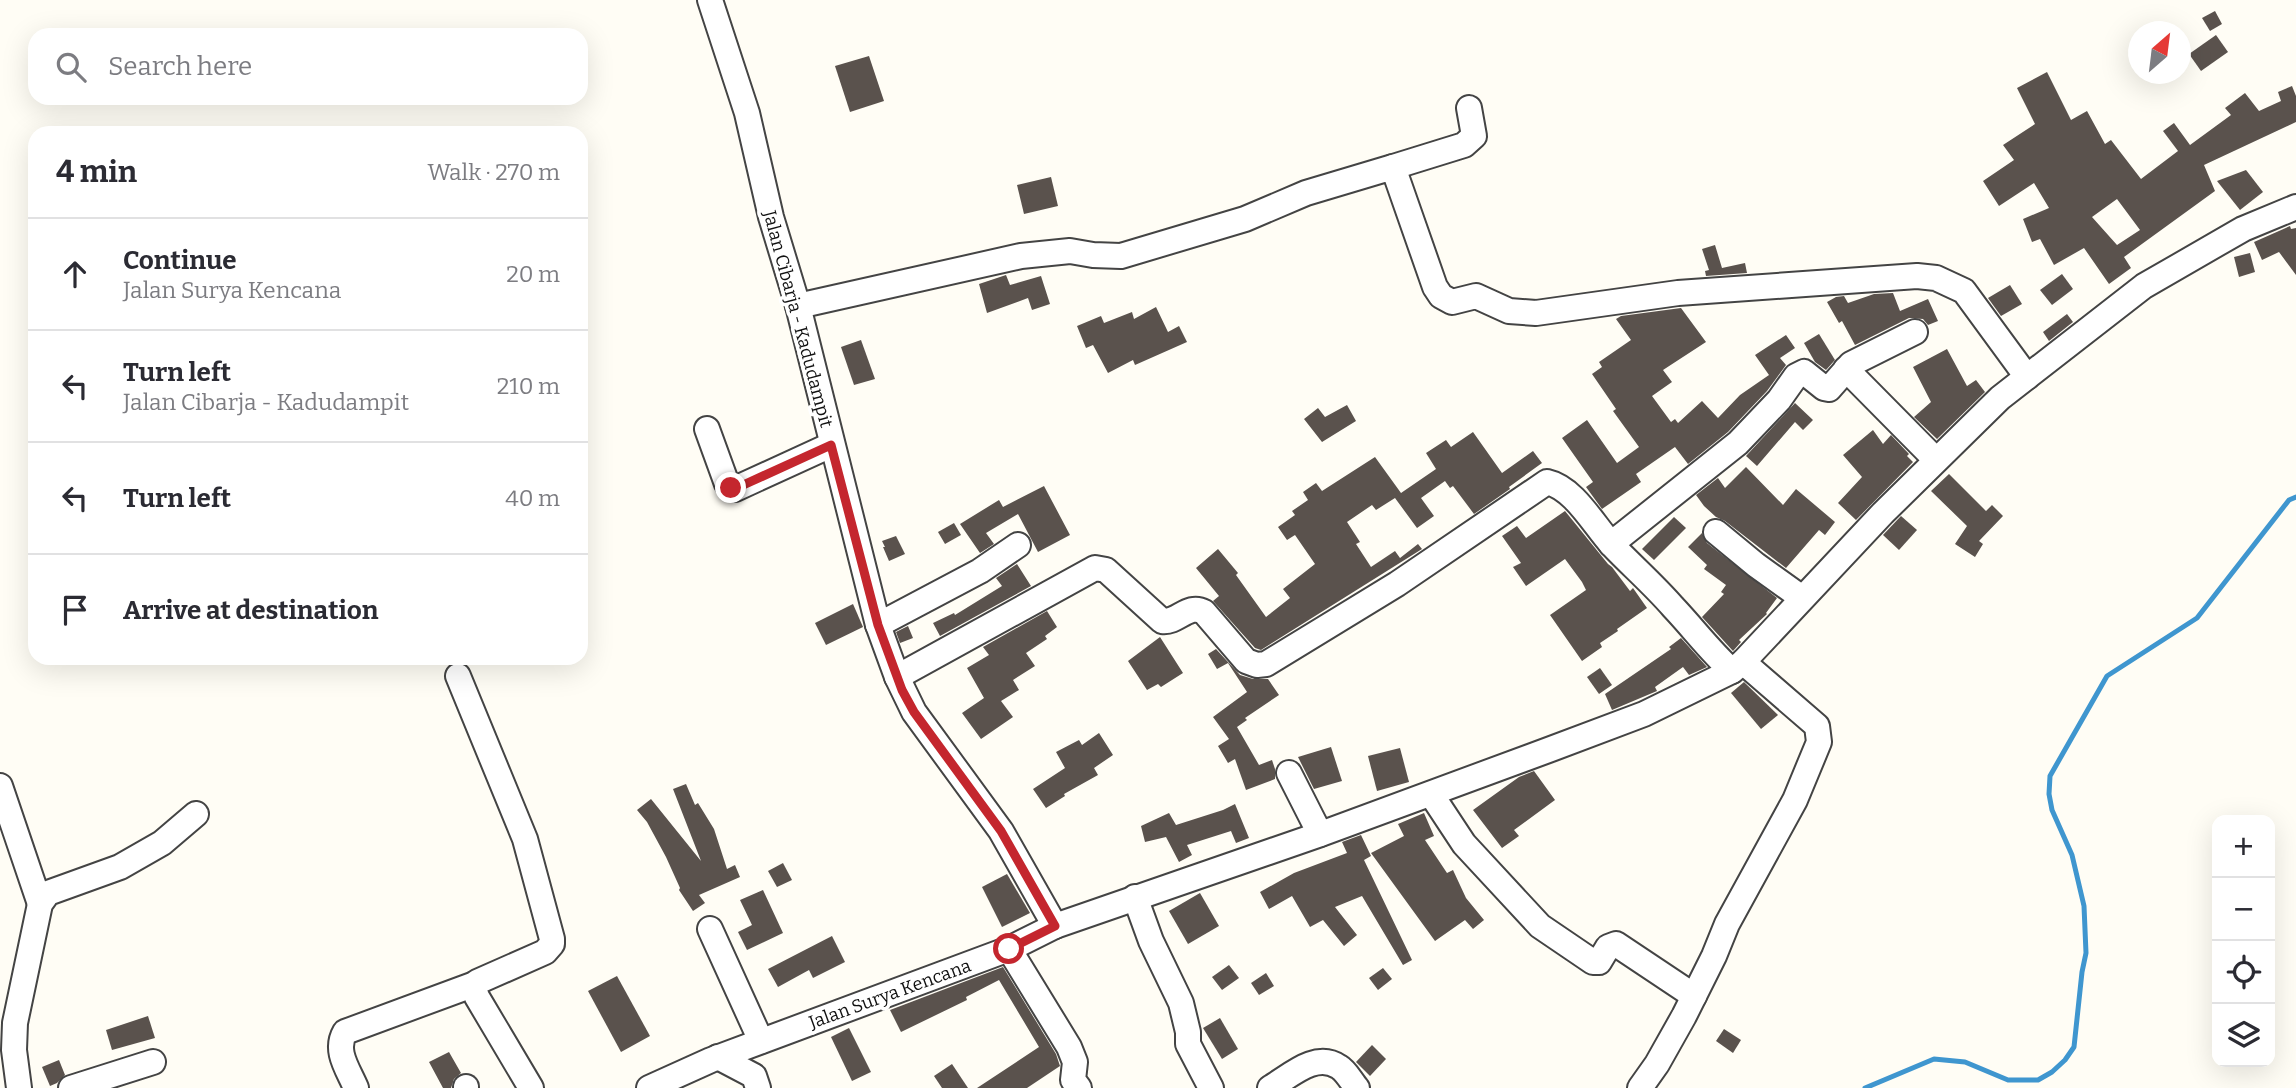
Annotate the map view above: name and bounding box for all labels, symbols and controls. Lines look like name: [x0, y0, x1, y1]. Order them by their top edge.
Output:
north arrow: [2128, 21, 2191, 84]
search box: [28, 28, 588, 105]
icon: search: [52, 48, 90, 86]
text: Search here: [108, 51, 252, 82]
text: 4 min: [56, 154, 137, 190]
text: Walk · 270 m: [427, 158, 560, 186]
street label: Jalan Cibarja - Kadudampit: [758, 207, 838, 430]
text: Continue: [123, 245, 237, 276]
icon: ahead: [56, 255, 94, 293]
text: 20 m: [506, 260, 560, 288]
text: Jalan Surya Kencana: [123, 276, 341, 304]
text: Turn left: [123, 357, 231, 388]
icon: left: [56, 367, 94, 405]
text: 210 m: [497, 372, 560, 400]
text: Jalan Cibarja - Kadudampit: [123, 388, 409, 416]
route end: [715, 472, 746, 503]
icon: left: [56, 479, 94, 517]
text: Turn left: [123, 483, 231, 514]
text: 40 m: [505, 484, 560, 512]
icon: arrive: [56, 591, 94, 629]
text: Arrive at destination: [123, 595, 378, 626]
map controls: [2212, 815, 2275, 1067]
button: +: [2212, 815, 2275, 878]
button: −: [2212, 878, 2275, 941]
route start: [993, 933, 1024, 964]
button: locate: [2212, 941, 2275, 1004]
street label: Jalan Surya Kencana: [805, 954, 974, 1034]
button: layers: [2212, 1004, 2275, 1067]

